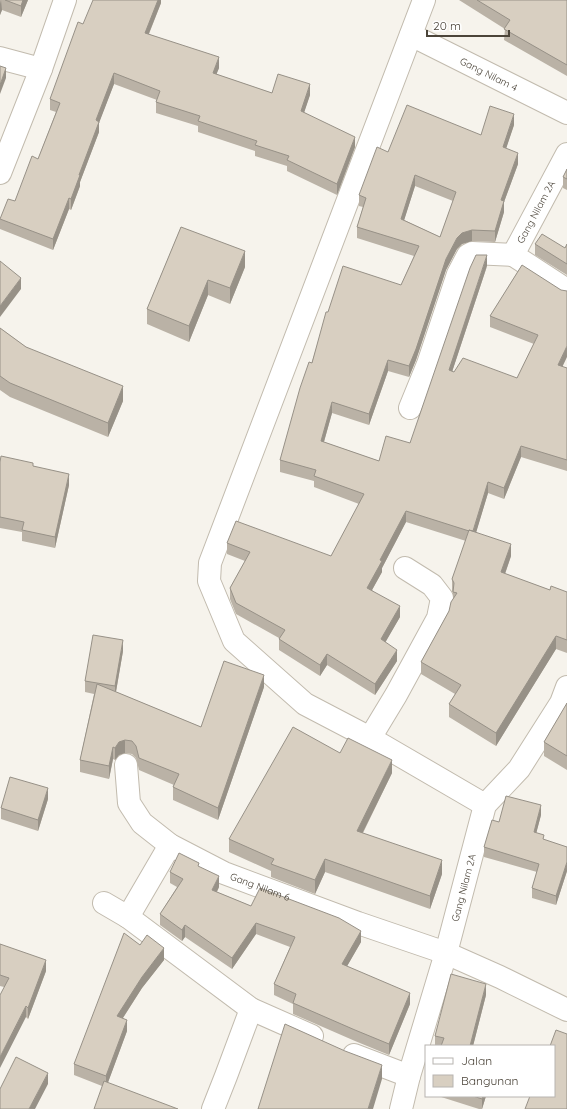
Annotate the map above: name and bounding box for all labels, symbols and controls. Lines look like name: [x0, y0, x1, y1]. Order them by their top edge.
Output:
scale bar: [427, 12, 509, 38]
text: 20 m: [433, 18, 461, 33]
street label: Gang Nilam 4: [458, 54, 520, 94]
street label: Gang Nilam 2A: [514, 178, 558, 246]
street label: Gang Nilam 2A: [448, 852, 479, 923]
street label: Gang Nilam 6: [228, 869, 292, 904]
legend: [425, 1045, 555, 1097]
text: Jalan: [461, 1053, 492, 1068]
text: Bangunan: [461, 1073, 518, 1088]

